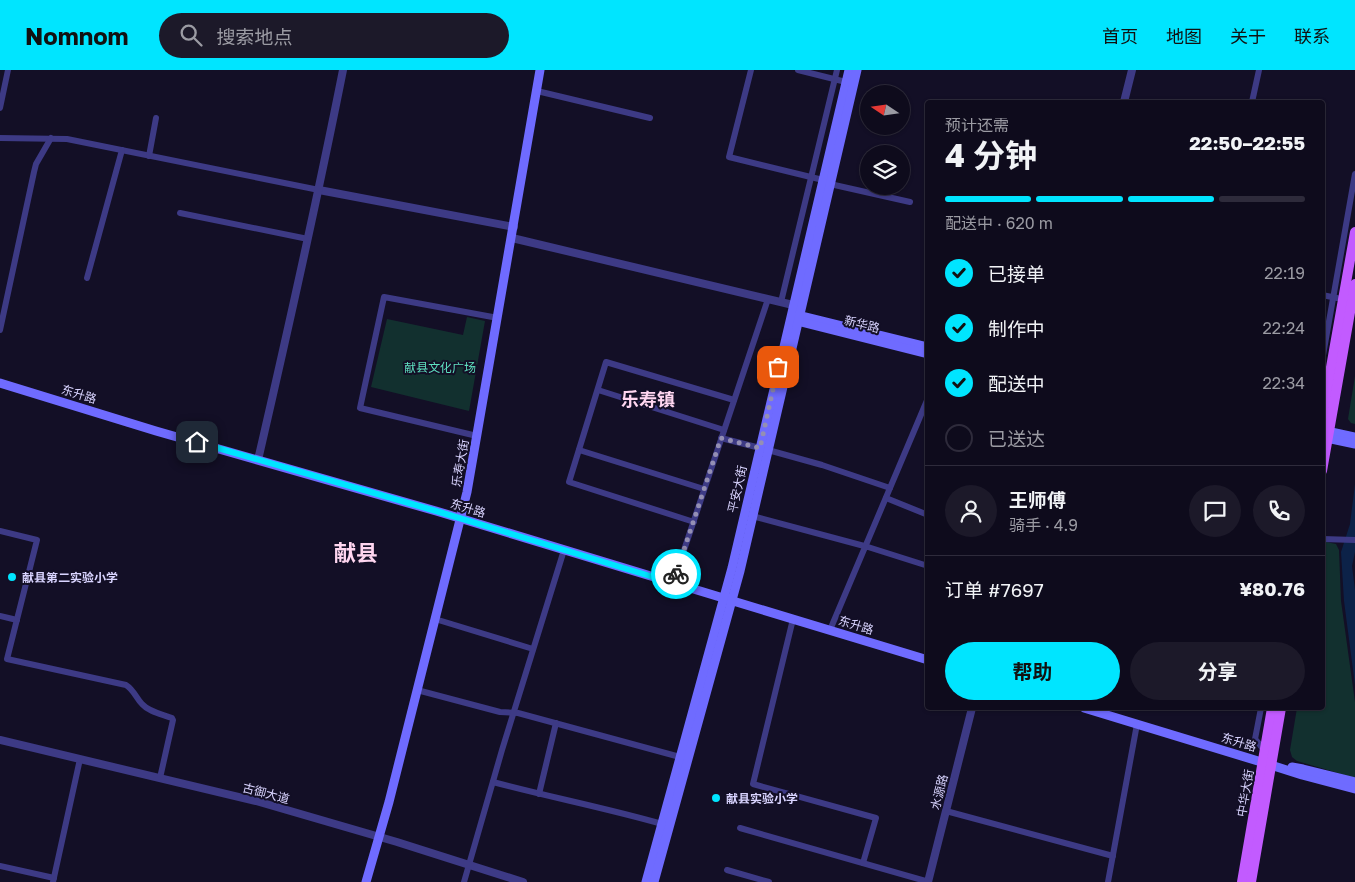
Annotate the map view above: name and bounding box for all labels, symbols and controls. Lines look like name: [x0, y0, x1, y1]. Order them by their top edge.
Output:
search box: [159, 13, 509, 58]
text: Nomnom: [25, 21, 129, 50]
icon: search: [177, 21, 205, 49]
text: 搜索地点: [217, 25, 293, 48]
text: 首页: [1102, 25, 1138, 47]
text: 地图: [1166, 25, 1202, 47]
text: 关于: [1230, 25, 1266, 47]
text: 联系: [1294, 25, 1330, 47]
north arrow: [860, 85, 910, 135]
map controls: [860, 85, 910, 195]
text: 预计还需: [945, 115, 1009, 135]
text: 22:50–22:55: [1189, 131, 1305, 154]
text: 4 分钟: [945, 136, 1037, 174]
button: layers: [860, 145, 910, 195]
text: 配送中 · 620 m: [945, 213, 1053, 233]
icon: check: [945, 259, 973, 287]
text: 已接单: [988, 262, 1045, 285]
text: 22:19: [1264, 263, 1305, 283]
street label: 新华路: [843, 312, 881, 336]
icon: check: [945, 314, 973, 342]
text: 制作中: [988, 317, 1045, 340]
text: 22:24: [1263, 318, 1305, 338]
pin: [757, 346, 799, 388]
icon: bag: [764, 353, 792, 381]
park label: 献县文化广场: [404, 360, 476, 375]
icon: check: [945, 369, 973, 397]
text: 配送中: [988, 372, 1045, 395]
text: 22:34: [1263, 373, 1305, 393]
street label: 东升路: [60, 382, 98, 406]
district label: 乐寿镇: [621, 388, 675, 410]
pin: [176, 421, 218, 463]
text: 已送达: [988, 427, 1045, 450]
icon: home: [183, 428, 211, 456]
street label: 乐寿大街: [448, 438, 472, 488]
street label: 平安大街: [724, 464, 750, 514]
button: person: [945, 485, 997, 537]
button: chat: [1189, 485, 1241, 537]
button: phone: [1253, 485, 1305, 537]
text: 王师傅: [1009, 488, 1066, 511]
street label: 东升路: [449, 496, 487, 520]
text: 骑手 · 4.9: [1009, 515, 1078, 535]
district label: 献县: [334, 539, 378, 566]
courier: [651, 549, 701, 599]
icon: bike: [662, 560, 690, 588]
place label: 献县第二实验小学: [22, 570, 118, 585]
marker: 献县第二实验小学: [6, 571, 18, 583]
text: ¥80.76: [1239, 577, 1305, 600]
text: 订单 #7697: [945, 578, 1044, 601]
street label: 东升路: [837, 613, 875, 637]
button: 帮助: [945, 642, 1120, 700]
button: 分享: [1130, 642, 1305, 700]
street label: 东升路: [1220, 730, 1258, 754]
street label: 中华大街: [1233, 768, 1257, 818]
street label: 水源路: [927, 773, 951, 811]
street label: 古御大道: [241, 780, 291, 806]
place label: 献县实验小学: [726, 791, 798, 806]
marker: 献县实验小学: [710, 792, 722, 804]

